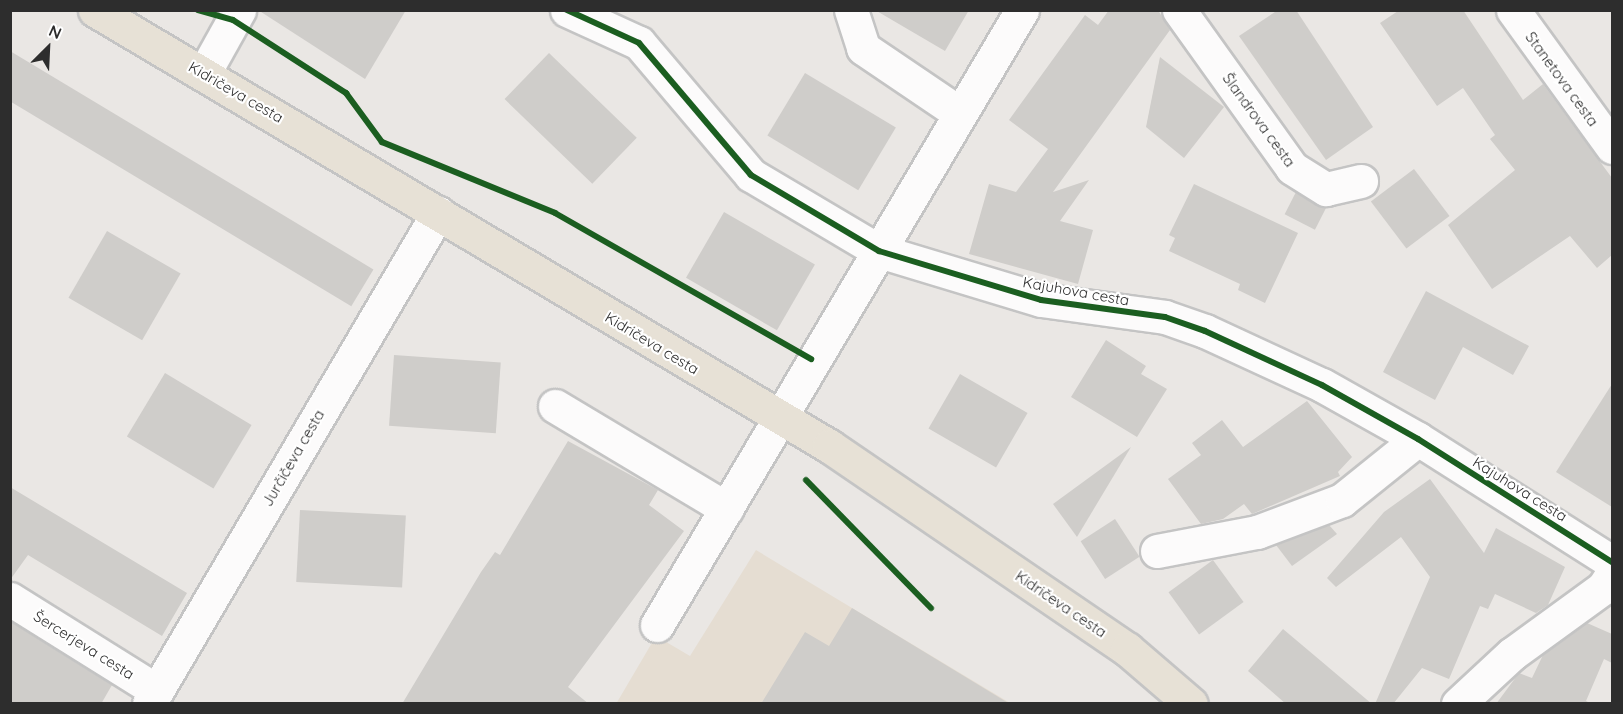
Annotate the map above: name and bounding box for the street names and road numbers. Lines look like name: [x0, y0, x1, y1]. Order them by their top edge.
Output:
street label: Stanetova cesta: [1522, 28, 1602, 130]
street label: Kidričeva cesta: [186, 58, 286, 126]
street label: Šlandrova cesta: [1219, 70, 1299, 170]
street label: Kajuhova cesta: [1021, 273, 1131, 309]
street label: Kidričeva cesta: [602, 308, 702, 378]
street label: Jurčičeva cesta: [258, 406, 328, 510]
street label: Kajuhova cesta: [1469, 453, 1571, 525]
street label: Kidričeva cesta: [1012, 567, 1110, 641]
street label: Šercerjeva cesta: [30, 607, 138, 683]

